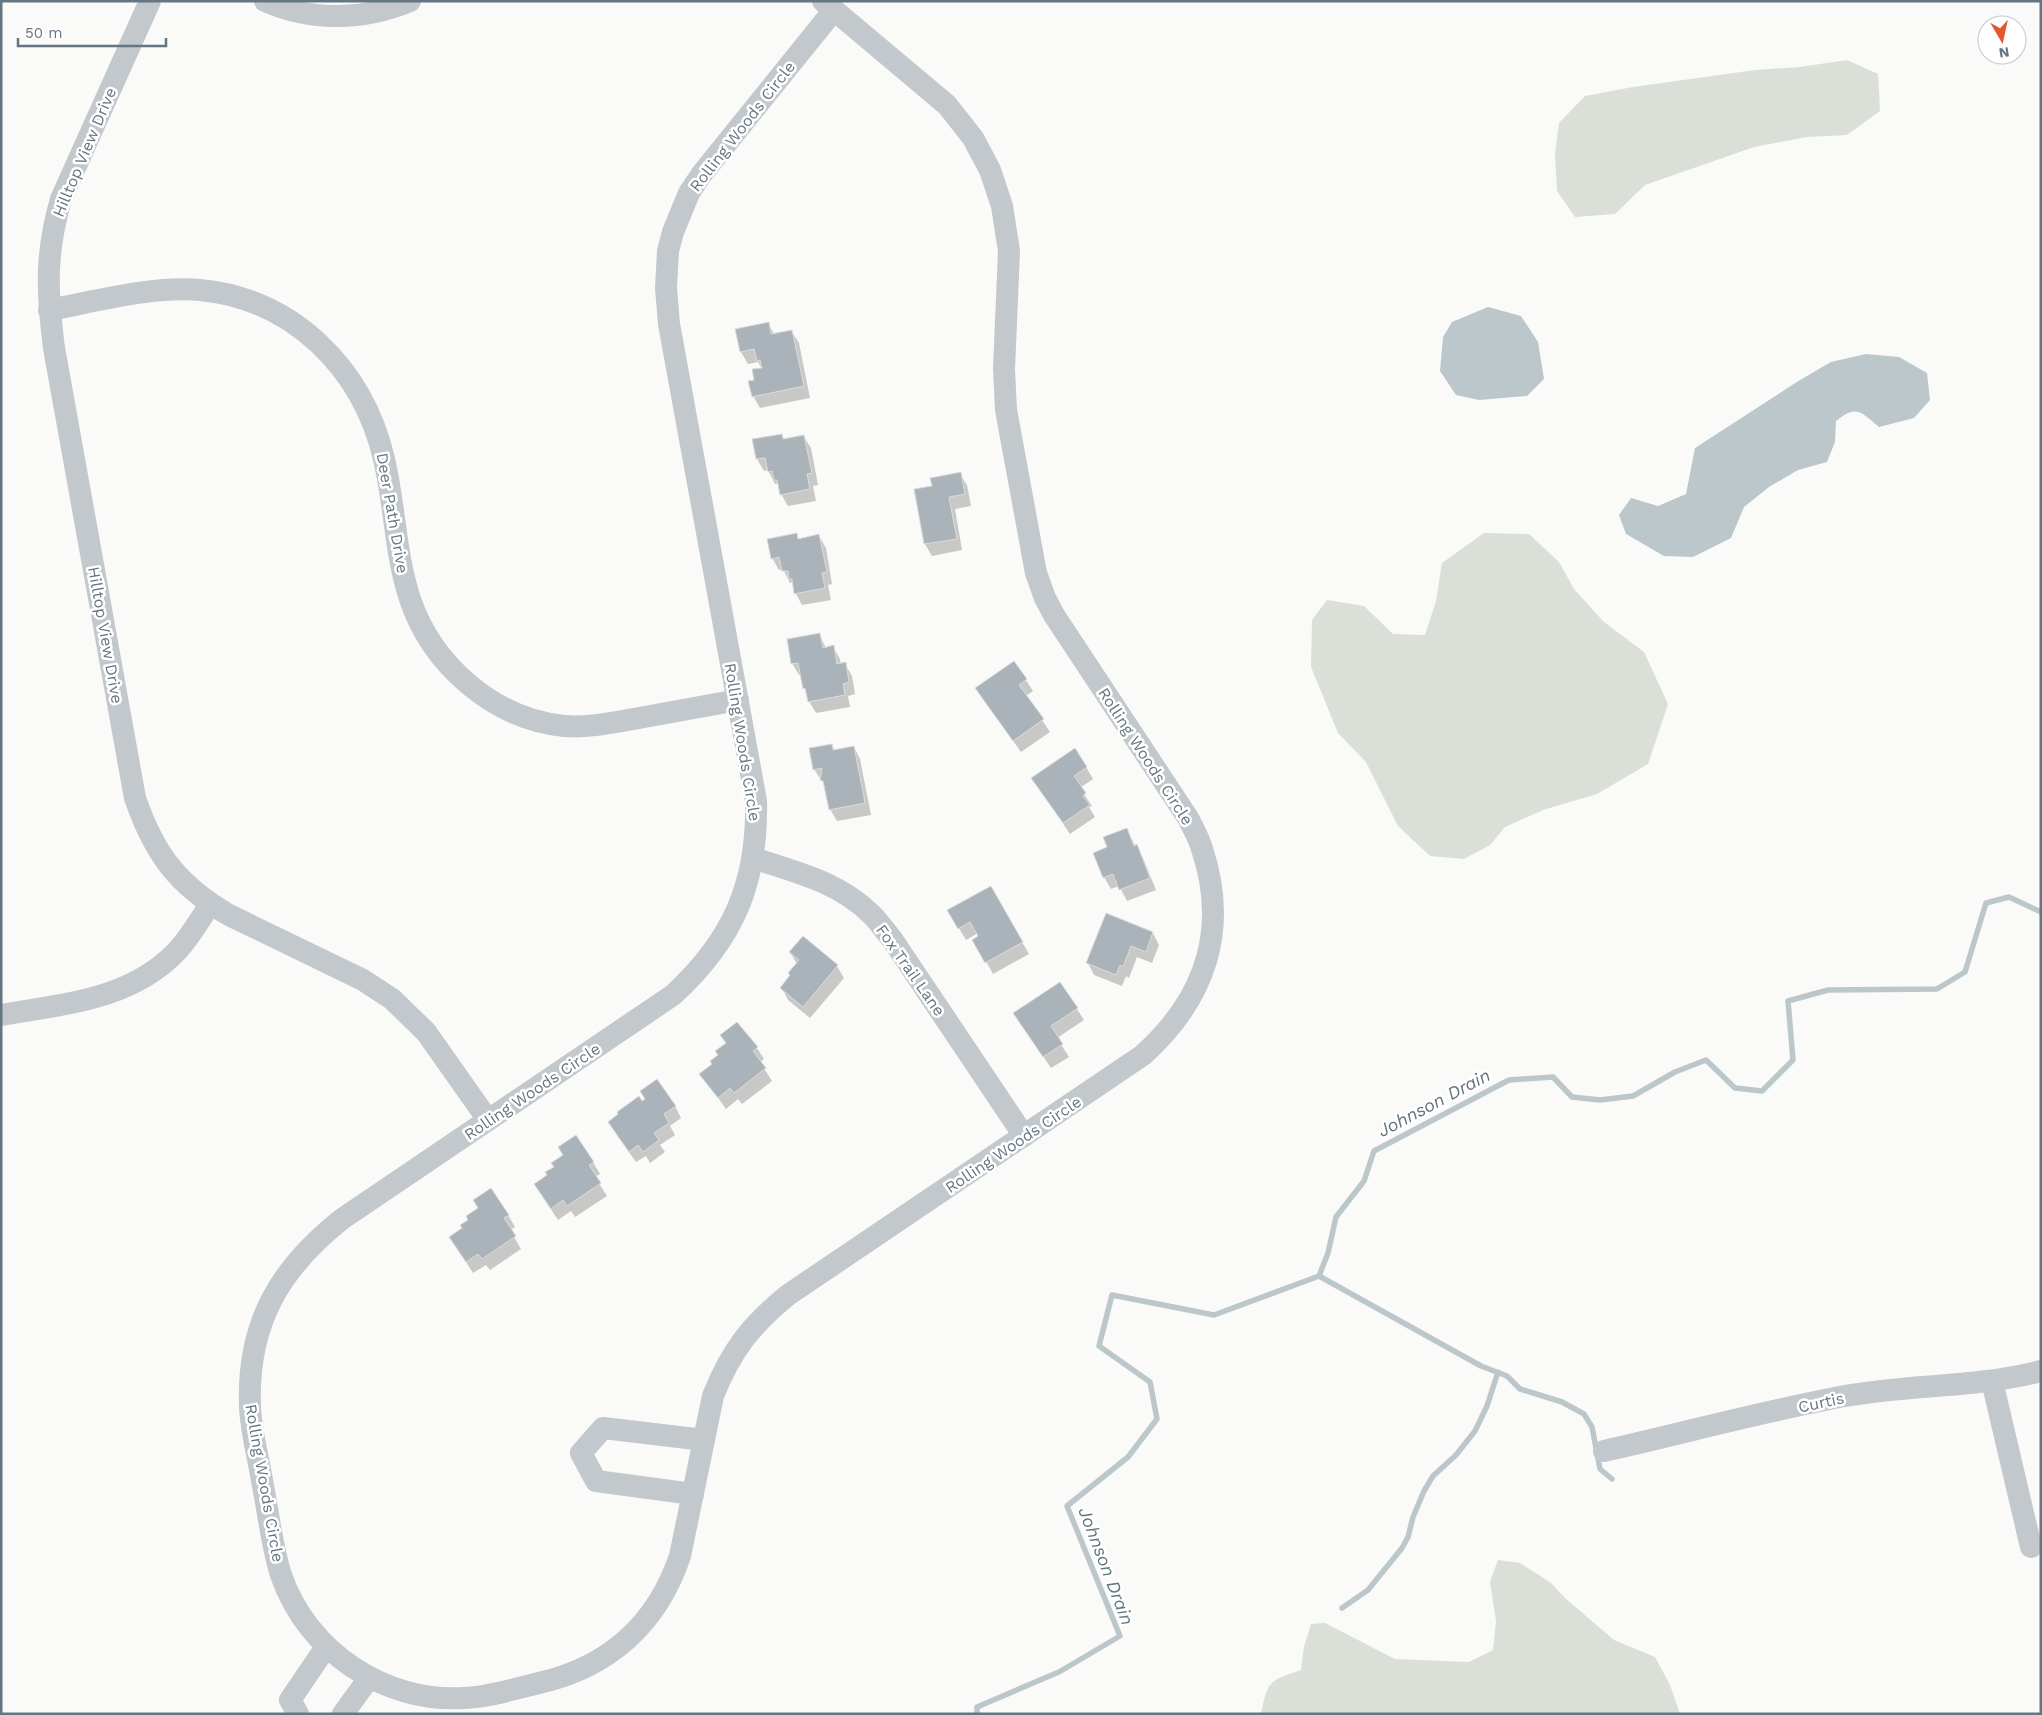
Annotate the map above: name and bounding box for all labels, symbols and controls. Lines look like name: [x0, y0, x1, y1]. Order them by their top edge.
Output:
scale bar: [18, 15, 165, 47]
north arrow: [1977, 15, 2027, 65]
text: 50 m: [25, 24, 62, 42]
text: N: [1998, 44, 2010, 62]
street label: Rolling Woods Circle: [686, 57, 799, 195]
street label: Hilltop View Drive: [49, 85, 120, 220]
street label: Deer Path Drive: [373, 451, 412, 575]
street label: Hilltop View Drive: [84, 565, 127, 705]
street label: Rolling Woods Circle: [721, 662, 764, 823]
street label: Rolling Woods Circle: [1094, 684, 1197, 829]
street label: Fox Trail Lane: [872, 921, 949, 1020]
street label: Rolling Woods Circle: [461, 1039, 604, 1144]
water label: Johnson Drain: [1374, 1064, 1494, 1141]
street label: Rolling Woods Circle: [942, 1092, 1085, 1197]
street label: Curtis: [1796, 1388, 1846, 1417]
street label: Rolling Woods Circle: [241, 1403, 288, 1564]
water label: Johnson Drain: [1074, 1504, 1139, 1628]

